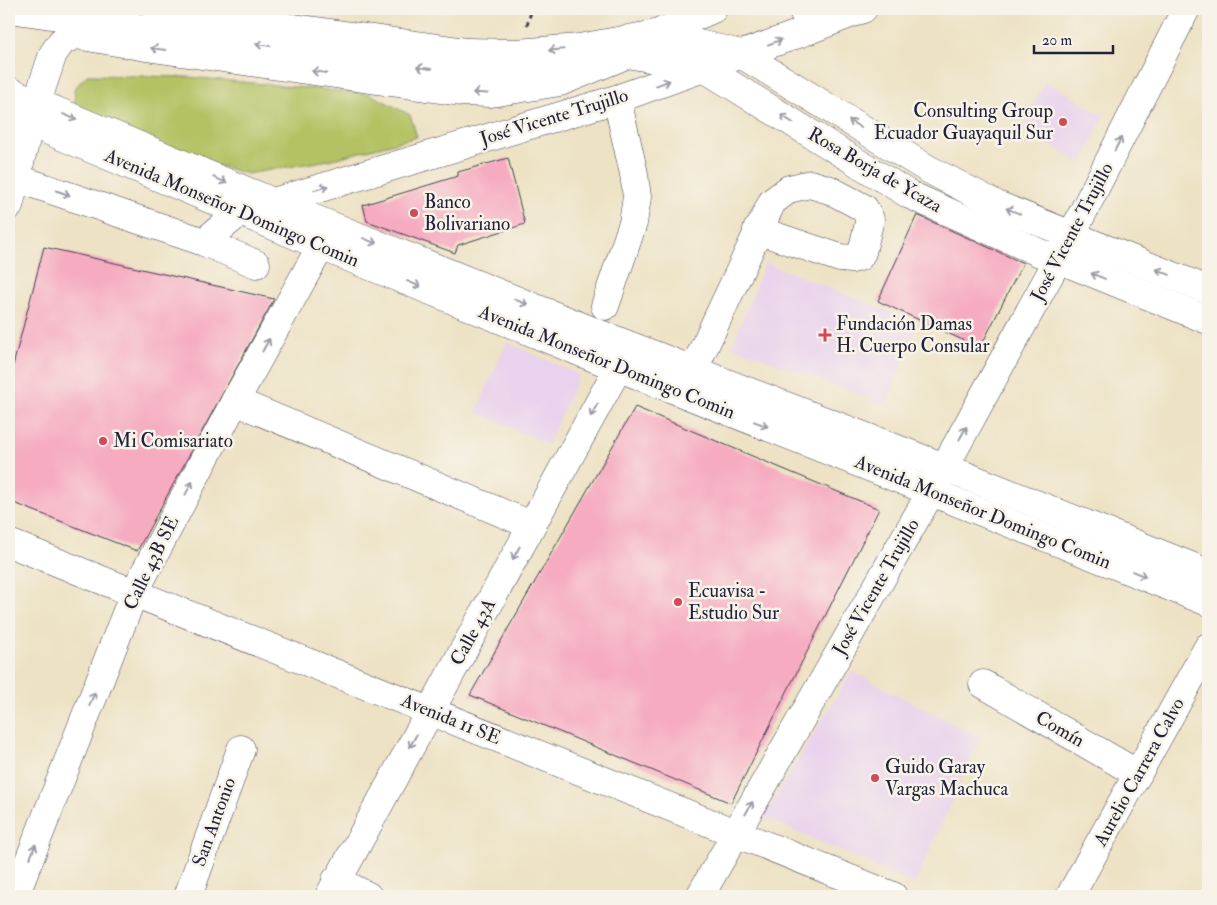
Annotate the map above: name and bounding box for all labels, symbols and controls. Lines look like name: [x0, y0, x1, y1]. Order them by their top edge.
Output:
scale bar: [1034, 22, 1113, 54]
text: 20 m: [1042, 31, 1072, 50]
one-way arrow: [767, 37, 783, 46]
one-way arrow: [255, 40, 271, 50]
one-way arrow: [151, 44, 167, 54]
one-way arrow: [549, 45, 565, 55]
one-way arrow: [416, 63, 432, 73]
one-way arrow: [312, 66, 328, 76]
one-way arrow: [655, 78, 670, 87]
street label: José Vicente Trujillo: [476, 83, 631, 151]
one-way arrow: [473, 88, 489, 97]
place label: Consulting Group Ecuador Guayaquil Sur: [874, 99, 1053, 145]
one-way arrow: [62, 112, 77, 122]
one-way arrow: [781, 114, 795, 124]
marker: Consulting Group Ecuador Guayaquil Sur: [1057, 116, 1069, 128]
one-way arrow: [848, 119, 862, 129]
street label: Rosa Borja de Ycaza: [804, 122, 946, 218]
one-way arrow: [1114, 137, 1123, 152]
street label: Avenida Monseñor Domingo Comin: [100, 143, 363, 273]
street label: José Vicente Trujillo: [1025, 158, 1119, 306]
one-way arrow: [212, 175, 227, 185]
one-way arrow: [312, 182, 328, 192]
one-way arrow: [54, 189, 70, 198]
place label: Banco Bolivariano: [424, 190, 510, 236]
one-way arrow: [1005, 206, 1021, 215]
marker: Banco Bolivariano: [408, 207, 420, 219]
one-way arrow: [362, 237, 377, 247]
one-way arrow: [1156, 267, 1171, 276]
one-way arrow: [1091, 270, 1106, 280]
one-way arrow: [406, 280, 421, 290]
one-way arrow: [513, 298, 528, 308]
street label: Avenida Monseñor Domingo Comin: [474, 299, 739, 425]
place label: Fundación Damas H. Cuerpo Consular: [836, 312, 990, 359]
marker: Fundación Damas H. Cuerpo Consular: [818, 328, 832, 342]
one-way arrow: [261, 339, 271, 353]
one-way arrow: [589, 403, 599, 417]
one-way arrow: [753, 420, 768, 429]
one-way arrow: [958, 426, 968, 441]
place label: Mi Comisariato: [113, 429, 233, 453]
marker: Mi Comisariato: [97, 435, 109, 447]
street label: Avenida Monseñor Domingo Comin: [850, 449, 1115, 575]
one-way arrow: [184, 481, 194, 496]
street label: Calle 43B SE: [118, 512, 184, 614]
street label: José Vicente Trujillo: [827, 514, 925, 660]
one-way arrow: [511, 545, 521, 560]
one-way arrow: [1131, 570, 1146, 580]
place label: Ecuavisa - Estudio Sur: [688, 579, 779, 625]
street label: Calle 43A: [445, 594, 501, 670]
marker: Ecuavisa - Estudio Sur: [672, 596, 684, 608]
street label: Avenida 11 SE: [397, 688, 505, 750]
one-way arrow: [88, 692, 97, 708]
street label: Aurelio Carrera Calvo: [1088, 694, 1190, 851]
street label: Comín: [1031, 705, 1089, 753]
one-way arrow: [407, 734, 417, 748]
place label: Guido Garay Vargas Machuca: [885, 755, 1008, 801]
marker: Guido Garay Vargas Machuca: [869, 772, 881, 784]
street label: San Antonio: [187, 774, 241, 870]
one-way arrow: [745, 801, 755, 815]
one-way arrow: [29, 844, 38, 859]

